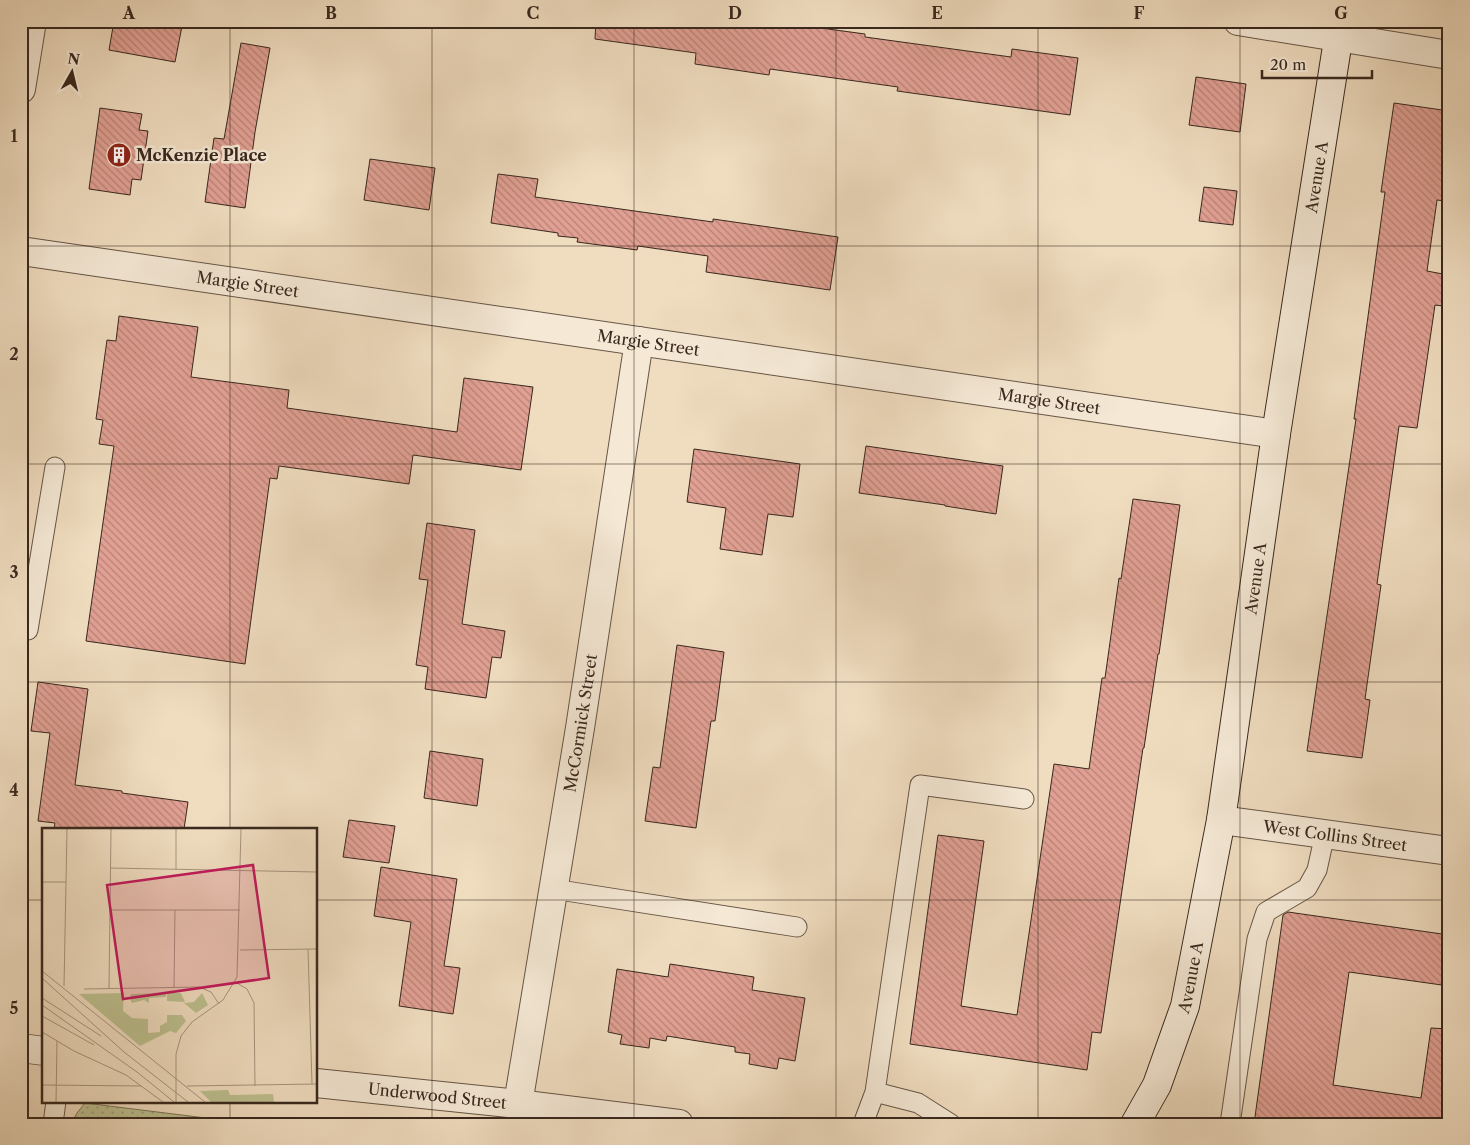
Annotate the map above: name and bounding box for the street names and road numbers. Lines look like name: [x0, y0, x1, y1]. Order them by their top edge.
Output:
street label: Avenue A: [1301, 139, 1332, 215]
street label: Margie Street: [195, 267, 300, 301]
street label: Margie Street: [596, 325, 701, 360]
street label: Margie Street: [997, 384, 1102, 418]
street label: Avenue A: [1240, 540, 1271, 617]
street label: McCormick Street: [560, 652, 601, 794]
street label: West Collins Street: [1261, 816, 1409, 855]
street label: Avenue A: [1173, 939, 1208, 1017]
street label: Underwood Street: [367, 1078, 508, 1113]

